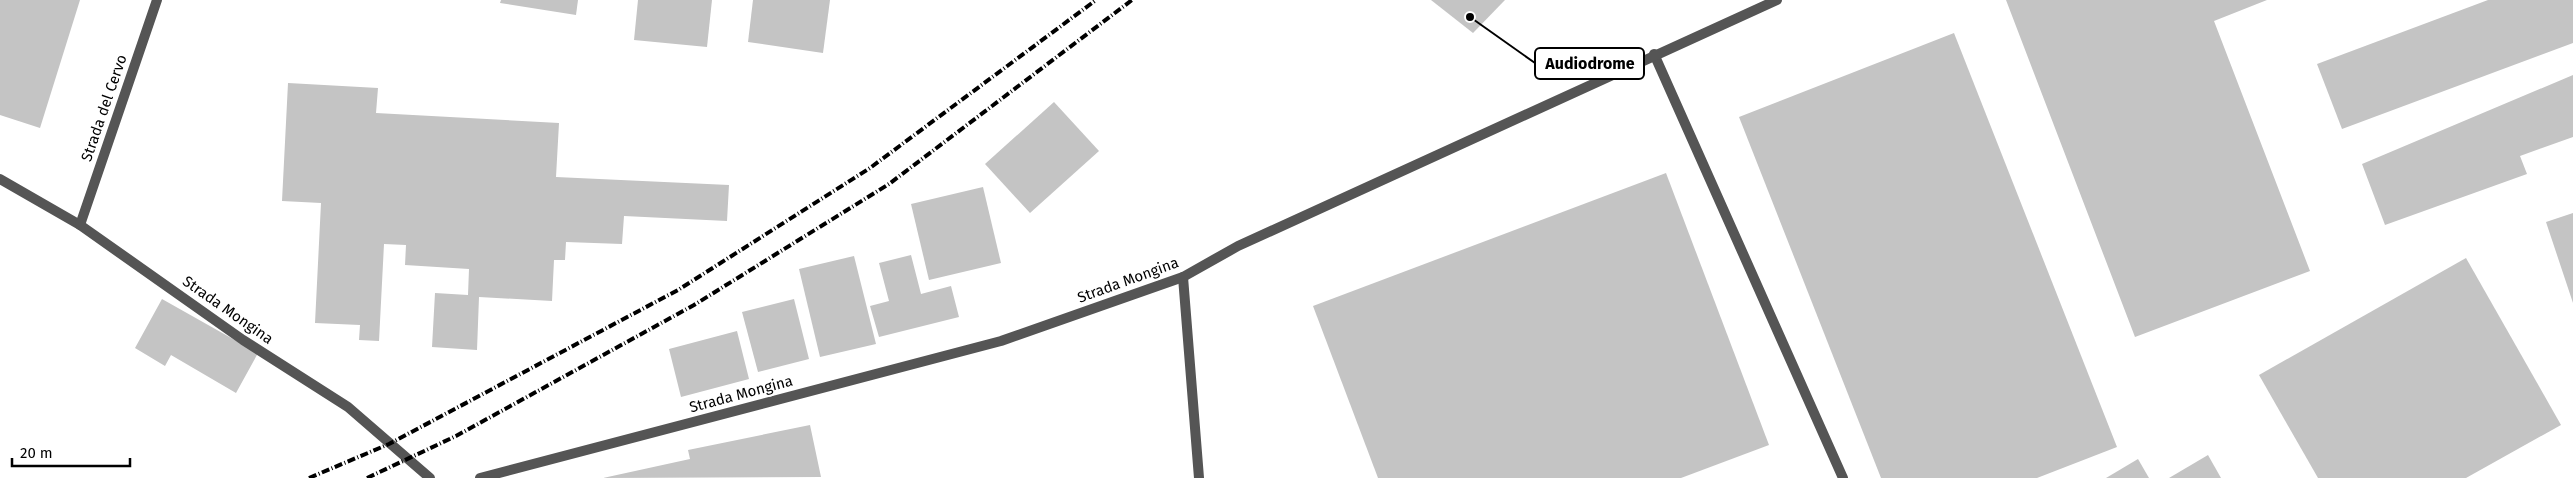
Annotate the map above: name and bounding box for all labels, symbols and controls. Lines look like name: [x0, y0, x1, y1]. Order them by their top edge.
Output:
callout: Audiodrome: [1535, 48, 1644, 79]
street label: Strada del Cervo: [77, 52, 131, 164]
text: Audiodrome: [1544, 54, 1635, 73]
street label: Strada Mongina: [1075, 253, 1181, 307]
street label: Strada Mongina: [179, 272, 277, 348]
street label: Strada Mongina: [687, 372, 795, 416]
scale bar: [12, 436, 130, 468]
text: 20 m: [20, 444, 53, 462]

